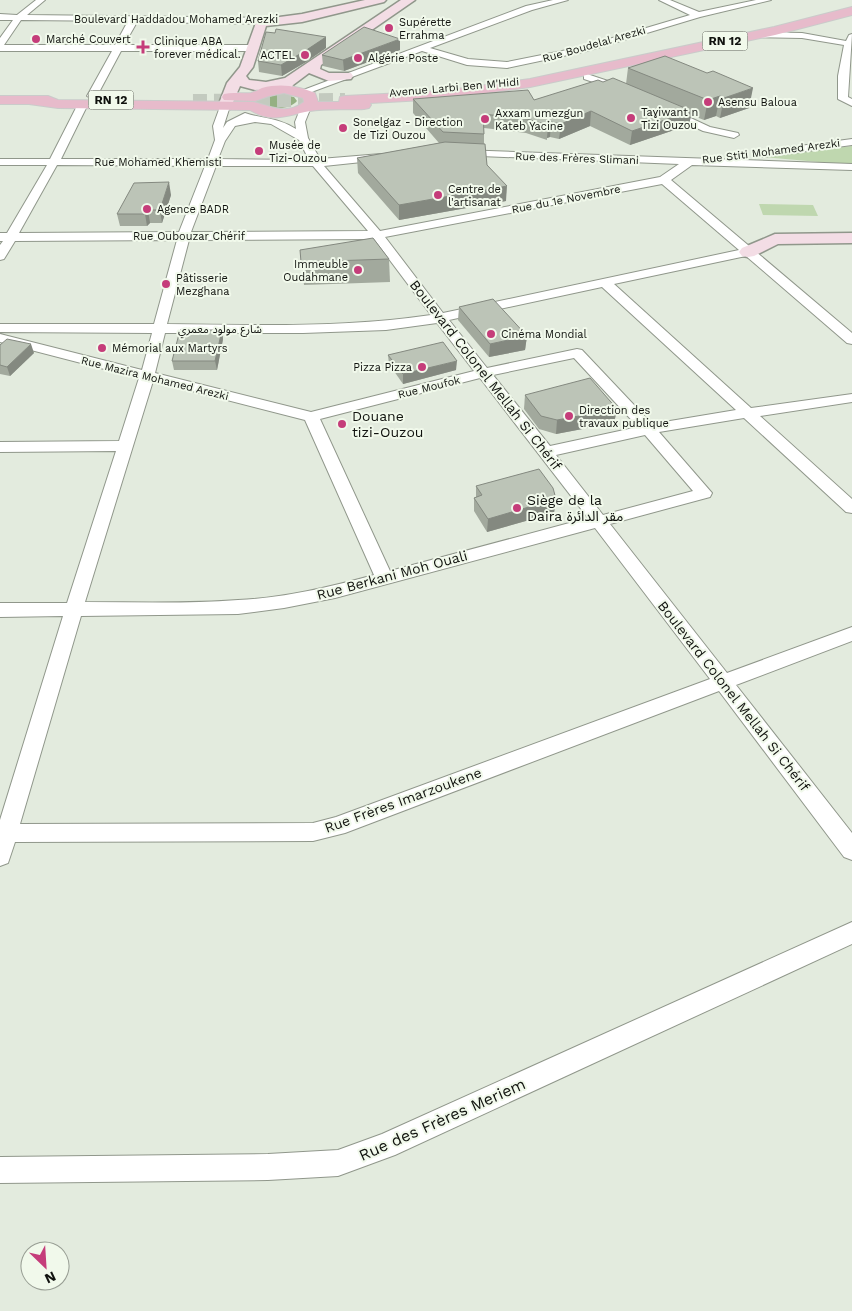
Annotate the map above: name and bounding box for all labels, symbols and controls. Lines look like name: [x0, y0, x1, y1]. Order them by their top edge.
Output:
street label: Boulevard Haddadou Mohamed Arezki: [74, 13, 278, 26]
place label: Supérette Errahma: [399, 16, 451, 42]
marker: Supérette Errahma: [383, 22, 395, 34]
street label: Rue Boudelal Arezki: [541, 24, 647, 65]
road number: RN 12: [702, 31, 748, 50]
marker: Marché Couvert: [30, 33, 42, 45]
place label: Marché Couvert: [46, 33, 131, 46]
place label: Clinique ABA forever médical.: [154, 35, 241, 61]
marker: Clinique ABA forever médical.: [136, 40, 150, 54]
place label: ACTEL: [260, 49, 295, 62]
marker: ACTEL: [299, 49, 311, 61]
marker: Algérie Poste: [352, 52, 364, 64]
place label: Algérie Poste: [368, 52, 438, 65]
street label: Avenue Larbi Ben M'Hidi: [389, 75, 520, 100]
road number: RN 12: [88, 90, 134, 110]
marker: Asensu Baloua: [702, 96, 714, 108]
place label: Asensu Baloua: [718, 96, 797, 109]
place label: Taɣiwant n Tizi Ouzou: [641, 106, 698, 132]
place label: Axxam umezgun Kateb Yacine: [495, 107, 583, 133]
marker: Taɣiwant n Tizi Ouzou: [625, 112, 637, 124]
marker: Axxam umezgun Kateb Yacine: [479, 113, 491, 125]
place label: Sonelgaz - Direction de Tizi Ouzou: [353, 116, 463, 142]
marker: Sonelgaz - Direction de Tizi Ouzou: [337, 122, 349, 134]
street label: Rue Stiti Mohamed Arezki: [701, 137, 841, 166]
place label: Musée de Tizi-Ouzou: [269, 139, 327, 165]
marker: Musée de Tizi-Ouzou: [253, 145, 265, 157]
street label: Rue des Frères Slimani: [515, 150, 639, 167]
street label: Rue Mohamed Khemisti: [94, 156, 222, 169]
place label: Centre de l'artisanat: [448, 183, 501, 209]
street label: Rue du 1e Novembre: [511, 183, 622, 216]
marker: Centre de l'artisanat: [432, 189, 444, 201]
marker: Agence BADR: [141, 203, 153, 215]
place label: Agence BADR: [157, 203, 229, 216]
street label: Rue Oubouzar Chérif: [133, 230, 246, 243]
place label: Immeuble Oudahmane: [283, 258, 348, 284]
marker: Immeuble Oudahmane: [352, 264, 364, 276]
place label: Pâtisserie Mezghana: [176, 272, 229, 298]
street label: Boulevard Colonel Mellah Si Chérif: [407, 277, 566, 474]
marker: Pâtisserie Mezghana: [160, 278, 172, 290]
street label: شارع مولود معمري: [178, 323, 262, 339]
marker: Cinéma Mondial: [485, 328, 497, 340]
place label: Cinéma Mondial: [501, 328, 588, 341]
marker: Mémorial aux Martyrs: [96, 342, 108, 354]
place label: Mémorial aux Martyrs: [112, 342, 228, 355]
street label: Rue Mazira Mohamed Arezki: [80, 354, 230, 403]
place label: Pizza Pizza: [353, 361, 412, 374]
marker: Pizza Pizza: [416, 361, 428, 373]
street label: Rue Moufok: [397, 373, 462, 402]
place label: Direction des travaux publique: [579, 404, 669, 430]
place label: Douane tizi-Ouzou: [352, 408, 423, 440]
marker: Direction des travaux publique: [563, 410, 575, 422]
marker: Douane tizi-Ouzou: [336, 418, 348, 430]
place label: Siège de la Daira مقر الدائرة: [527, 492, 623, 525]
marker: Siège de la Daira مقر الدائرة: [511, 502, 523, 514]
street label: Rue Berkani Moh Ouali: [315, 547, 469, 603]
street label: Boulevard Colonel Mellah Si Chérif: [655, 598, 814, 795]
street label: Rue Frères Imarzoukene: [322, 764, 484, 836]
street label: Rue des Frères Meriem: [356, 1074, 528, 1165]
north arrow: [20, 1241, 70, 1291]
text: N: [42, 1268, 59, 1287]

